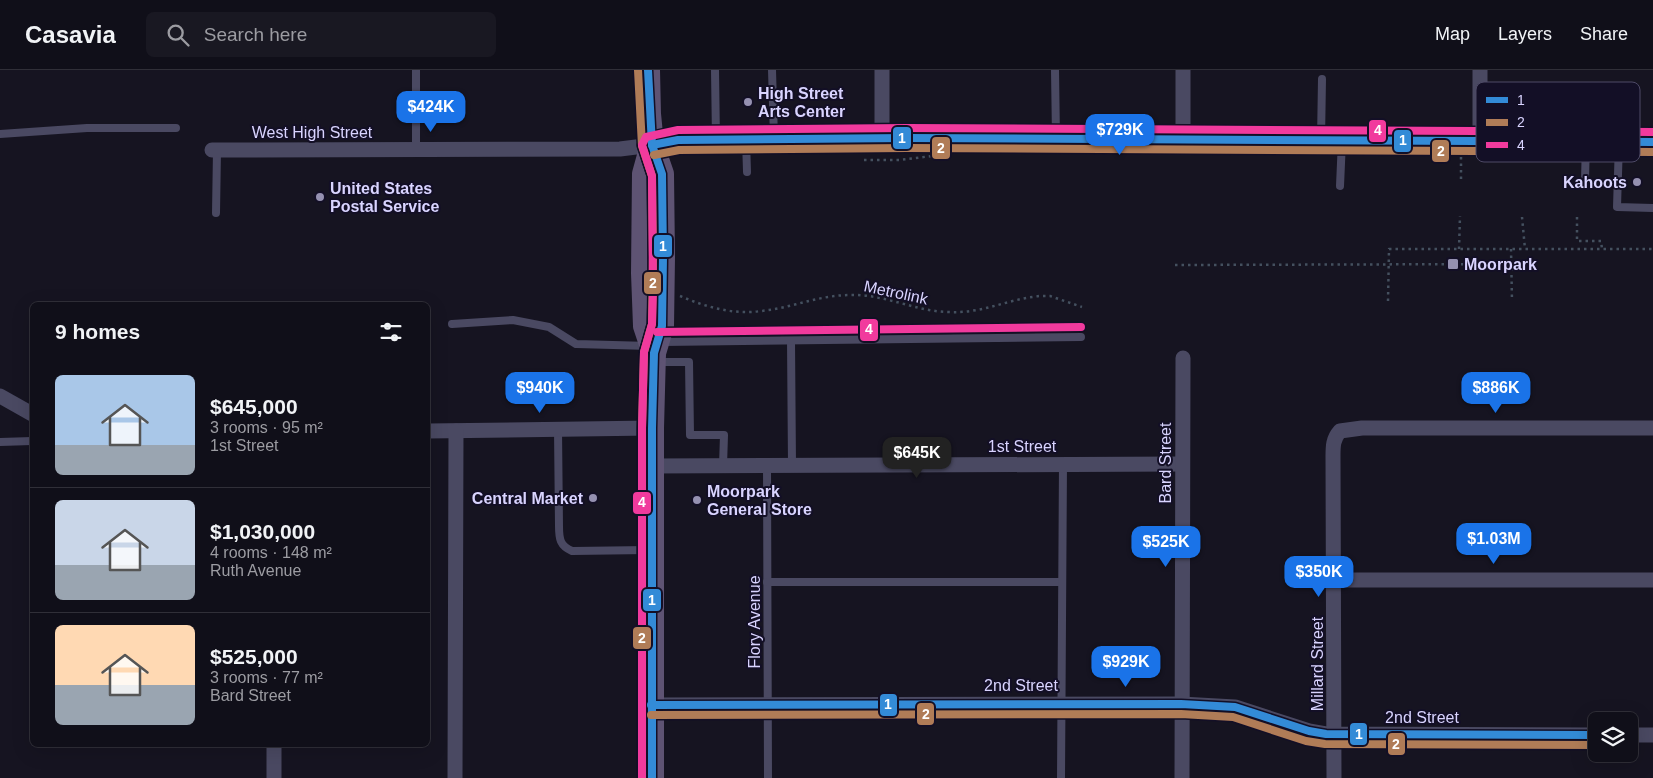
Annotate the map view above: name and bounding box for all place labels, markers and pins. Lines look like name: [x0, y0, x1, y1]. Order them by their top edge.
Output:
place label: High Street Arts Center: [758, 85, 845, 120]
pin: $424K: [396, 90, 466, 133]
marker: High Street Arts Center: [742, 96, 754, 108]
pin: $729K: [1085, 114, 1155, 156]
place label: Kahoots: [1563, 174, 1627, 191]
marker: Kahoots: [1631, 176, 1643, 188]
place label: United States Postal Service: [330, 180, 440, 215]
marker: United States Postal Service: [314, 191, 326, 203]
place label: Moorpark: [1464, 256, 1537, 273]
marker: Moorpark: [1446, 257, 1460, 271]
pin: $940K: [505, 372, 575, 414]
pin: $886K: [1461, 372, 1531, 414]
pin: $645K: [882, 436, 952, 479]
place label: Moorpark General Store: [707, 483, 812, 518]
place label: Central Market: [472, 490, 584, 507]
marker: Central Market: [587, 492, 599, 504]
marker: Moorpark General Store: [691, 494, 703, 506]
pin: $1.03M: [1453, 522, 1535, 565]
pin: $525K: [1131, 526, 1201, 568]
pin: $350K: [1284, 556, 1354, 598]
pin: $929K: [1091, 646, 1161, 688]

